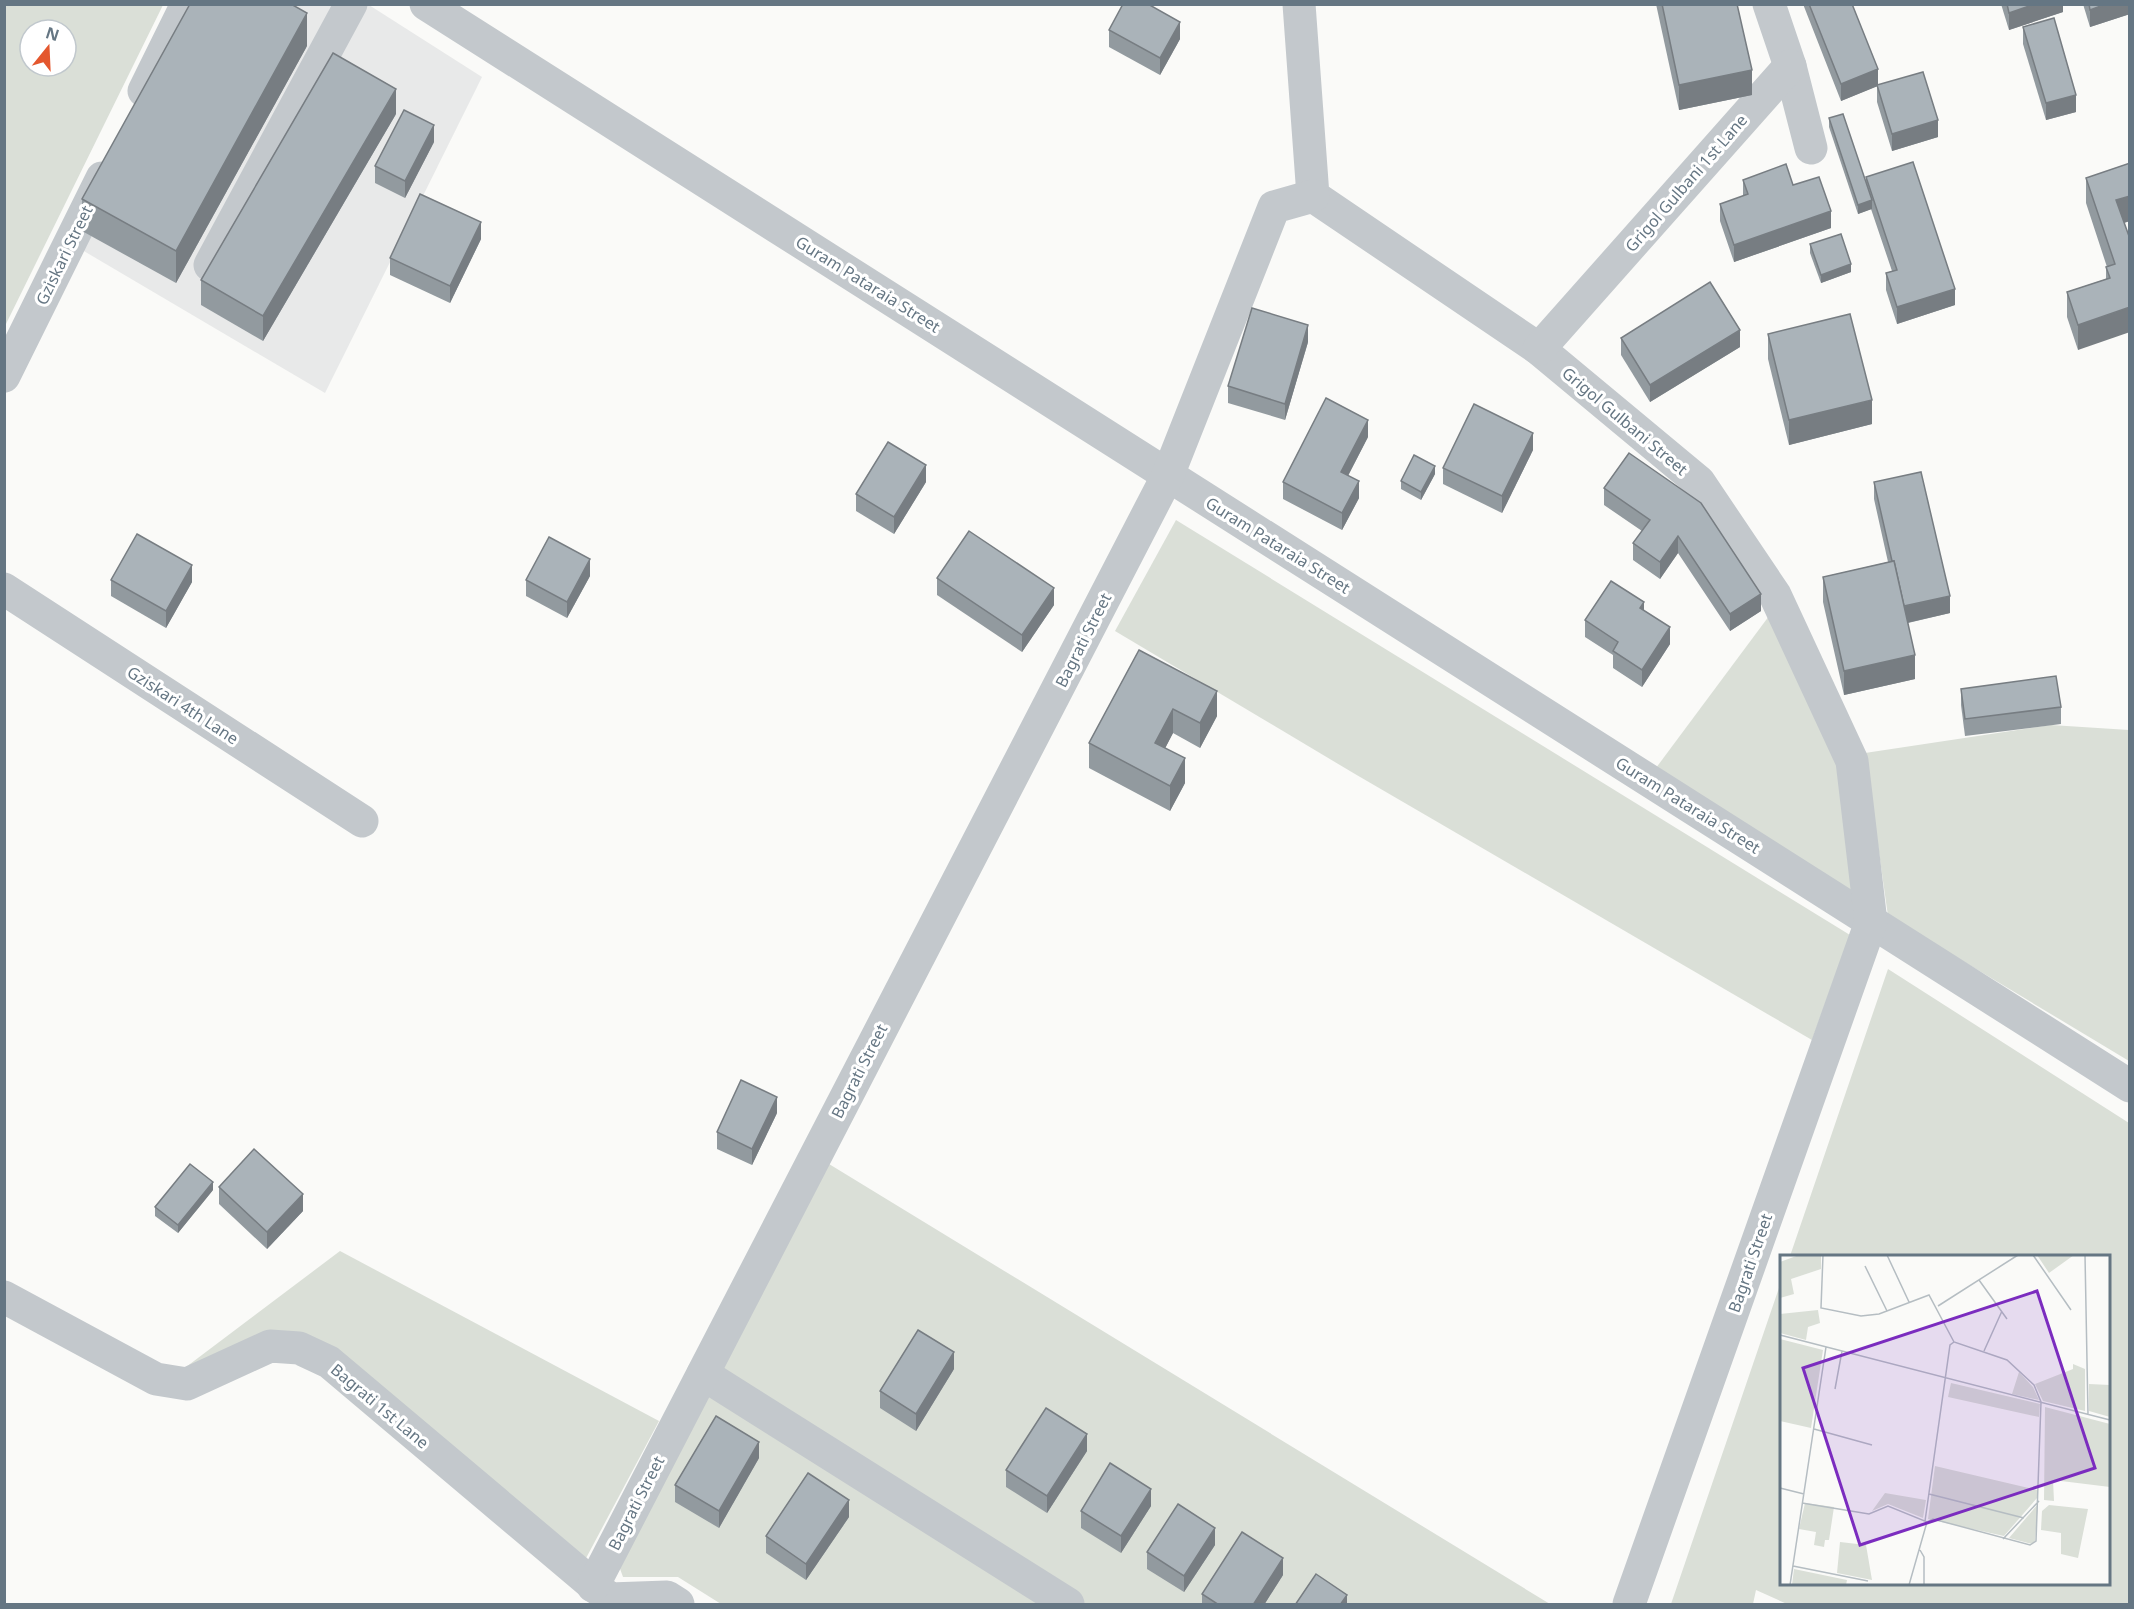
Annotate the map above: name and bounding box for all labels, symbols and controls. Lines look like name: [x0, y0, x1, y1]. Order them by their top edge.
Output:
north arrow: [18, 18, 78, 78]
text: N: [43, 21, 62, 46]
street label: Grigol Gulbani 1st Lane: [1620, 109, 1752, 257]
street label: Gziskari Street: [30, 201, 98, 308]
street label: Guram Pataraia Street: [792, 231, 945, 338]
street label: Grigol Gulbani Street: [1558, 362, 1693, 480]
street label: Guram Pataraia Street: [1202, 492, 1355, 599]
street label: Bagrati Street: [1050, 589, 1116, 691]
street label: Gziskari 4th Lane: [123, 661, 243, 749]
street label: Guram Pataraia Street: [1612, 752, 1765, 859]
street label: Bagrati Street: [826, 1020, 892, 1122]
street label: Bagrati Street: [1723, 1210, 1777, 1315]
inset map: [1780, 1255, 2110, 1585]
street label: Bagrati 1st Lane: [326, 1358, 434, 1454]
street label: Bagrati Street: [603, 1452, 669, 1554]

